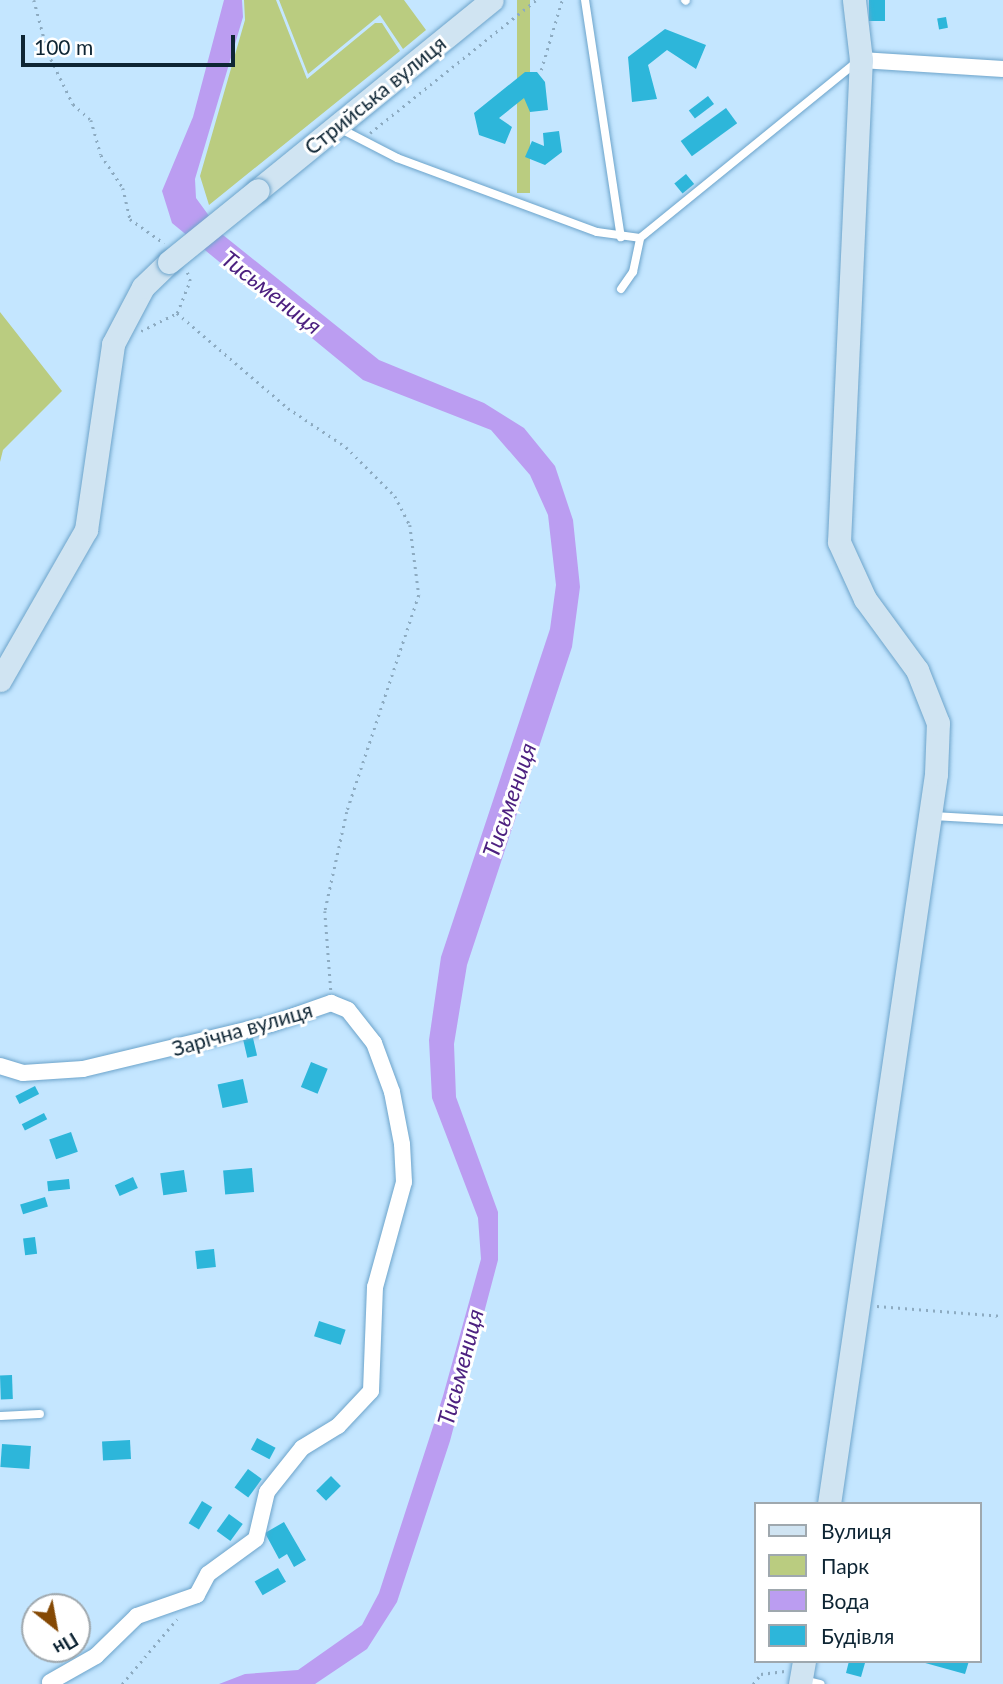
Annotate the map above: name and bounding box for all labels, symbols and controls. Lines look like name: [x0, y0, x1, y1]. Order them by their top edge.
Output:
scale bar: [24, 21, 238, 65]
street label: Стрийська вулиця: [299, 30, 451, 160]
text: 100 m: [34, 34, 93, 59]
water label: Тисьмениця: [216, 244, 328, 340]
water label: Тисьмениця: [477, 739, 541, 861]
street label: Зарічна вулиця: [169, 997, 315, 1061]
water label: Тисьмениця: [431, 1306, 489, 1428]
legend: [754, 1502, 982, 1663]
text: Вулиця: [821, 1518, 892, 1543]
text: Парк: [821, 1553, 869, 1578]
text: Вода: [821, 1588, 869, 1613]
north arrow: [21, 1593, 91, 1663]
text: Будівля: [821, 1623, 894, 1648]
text: Пн: [49, 1628, 83, 1661]

